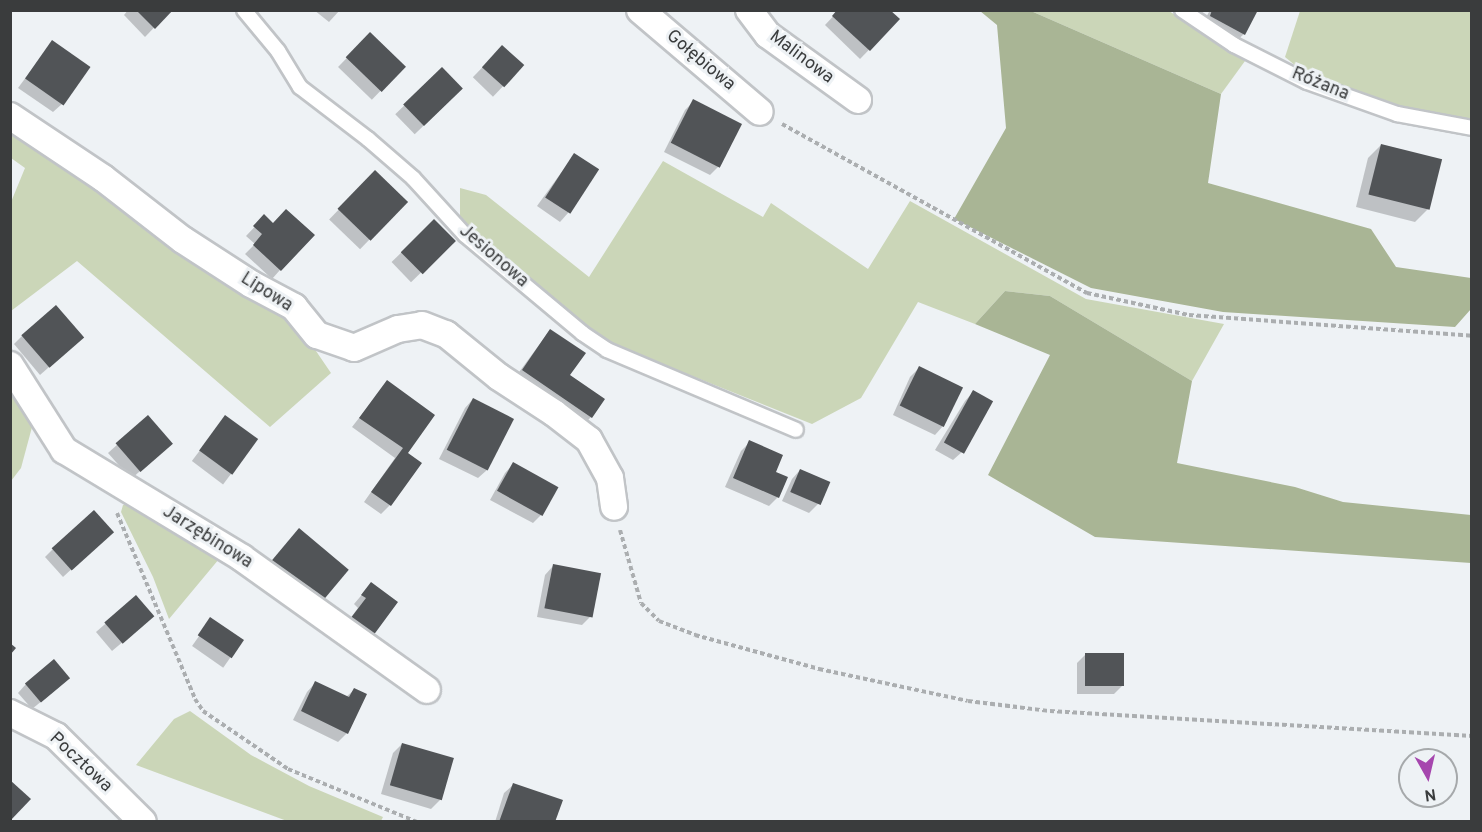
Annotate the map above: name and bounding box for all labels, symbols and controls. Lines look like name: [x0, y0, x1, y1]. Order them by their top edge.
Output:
street label: Gołębiowa: [661, 26, 739, 96]
street label: Malinowa: [765, 27, 837, 89]
street label: Różana: [1288, 64, 1352, 106]
street label: Jesionowa: [454, 221, 532, 293]
street label: Lipowa: [236, 269, 296, 317]
street label: Jarzębinowa: [158, 502, 256, 574]
street label: Pocztowa: [44, 728, 116, 798]
north arrow: [1398, 748, 1458, 808]
text: N: [1423, 783, 1437, 805]

